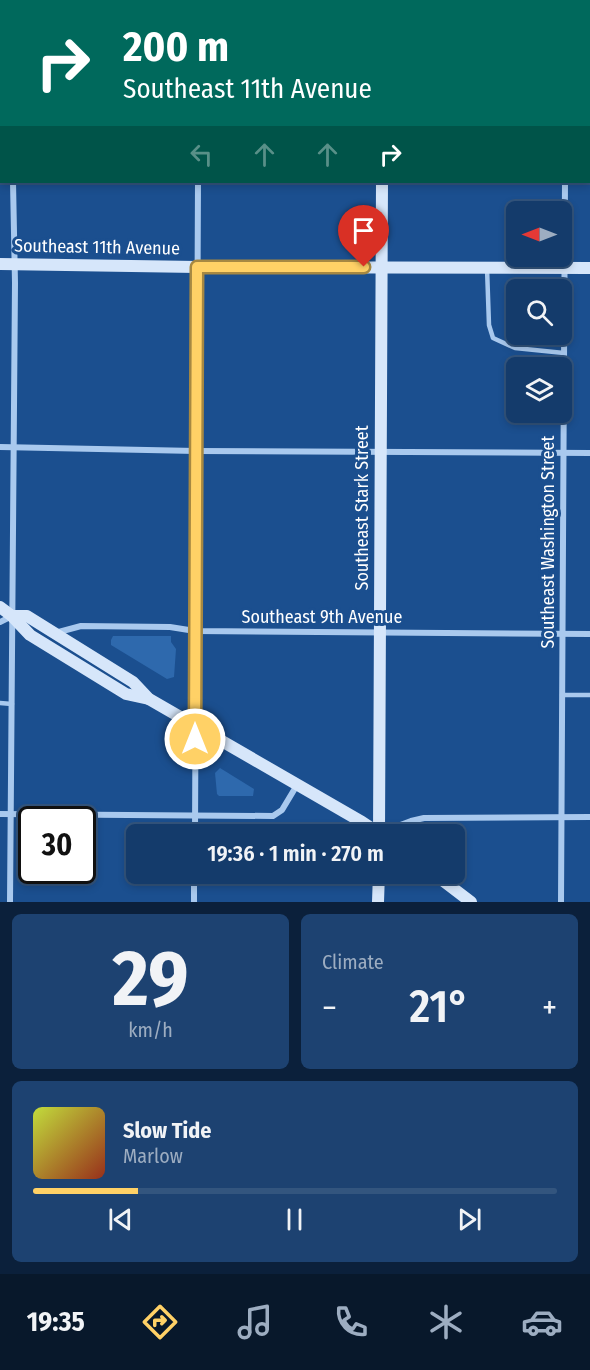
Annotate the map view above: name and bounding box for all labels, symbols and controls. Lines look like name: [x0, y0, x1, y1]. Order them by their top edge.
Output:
text: 200 m: [123, 22, 229, 72]
icon: right: [24, 24, 102, 102]
text: Southeast 11th Avenue: [123, 73, 372, 105]
icon: left: [185, 138, 218, 171]
icon: ahead: [248, 138, 281, 171]
icon: ahead: [311, 138, 344, 171]
icon: right: [374, 138, 407, 171]
north arrow: [506, 201, 572, 267]
map controls: [506, 201, 572, 423]
pin: [338, 205, 389, 267]
icon: arrive: [347, 214, 380, 247]
street label: Southeast 11th Avenue: [14, 235, 180, 259]
button: search: [506, 279, 572, 345]
button: layers: [506, 357, 572, 423]
street label: Southeast Stark Street: [351, 425, 373, 591]
street label: Southeast Washington Street: [537, 436, 559, 648]
street label: Southeast 9th Avenue: [242, 606, 403, 628]
position arrow: [163, 707, 227, 771]
speed limit sign: 30: [18, 806, 96, 884]
text: 19:36 · 1 min · 270 m: [207, 840, 384, 867]
text: 29: [112, 932, 189, 1026]
text: Climate: [322, 950, 384, 974]
text: 21°: [410, 980, 469, 1034]
text: −: [322, 988, 337, 1028]
text: +: [542, 988, 557, 1028]
text: km/h: [128, 1018, 173, 1042]
text: Slow Tide: [123, 1117, 211, 1144]
text: Marlow: [123, 1144, 183, 1168]
icon: previous: [104, 1203, 137, 1236]
icon: pause: [278, 1203, 311, 1236]
icon: next: [453, 1203, 486, 1236]
icon: directions: [139, 1301, 181, 1343]
icon: music: [234, 1301, 276, 1343]
icon: phone: [330, 1301, 372, 1343]
icon: climate: [425, 1301, 467, 1343]
icon: car: [521, 1301, 563, 1343]
text: 19:35: [27, 1306, 85, 1338]

